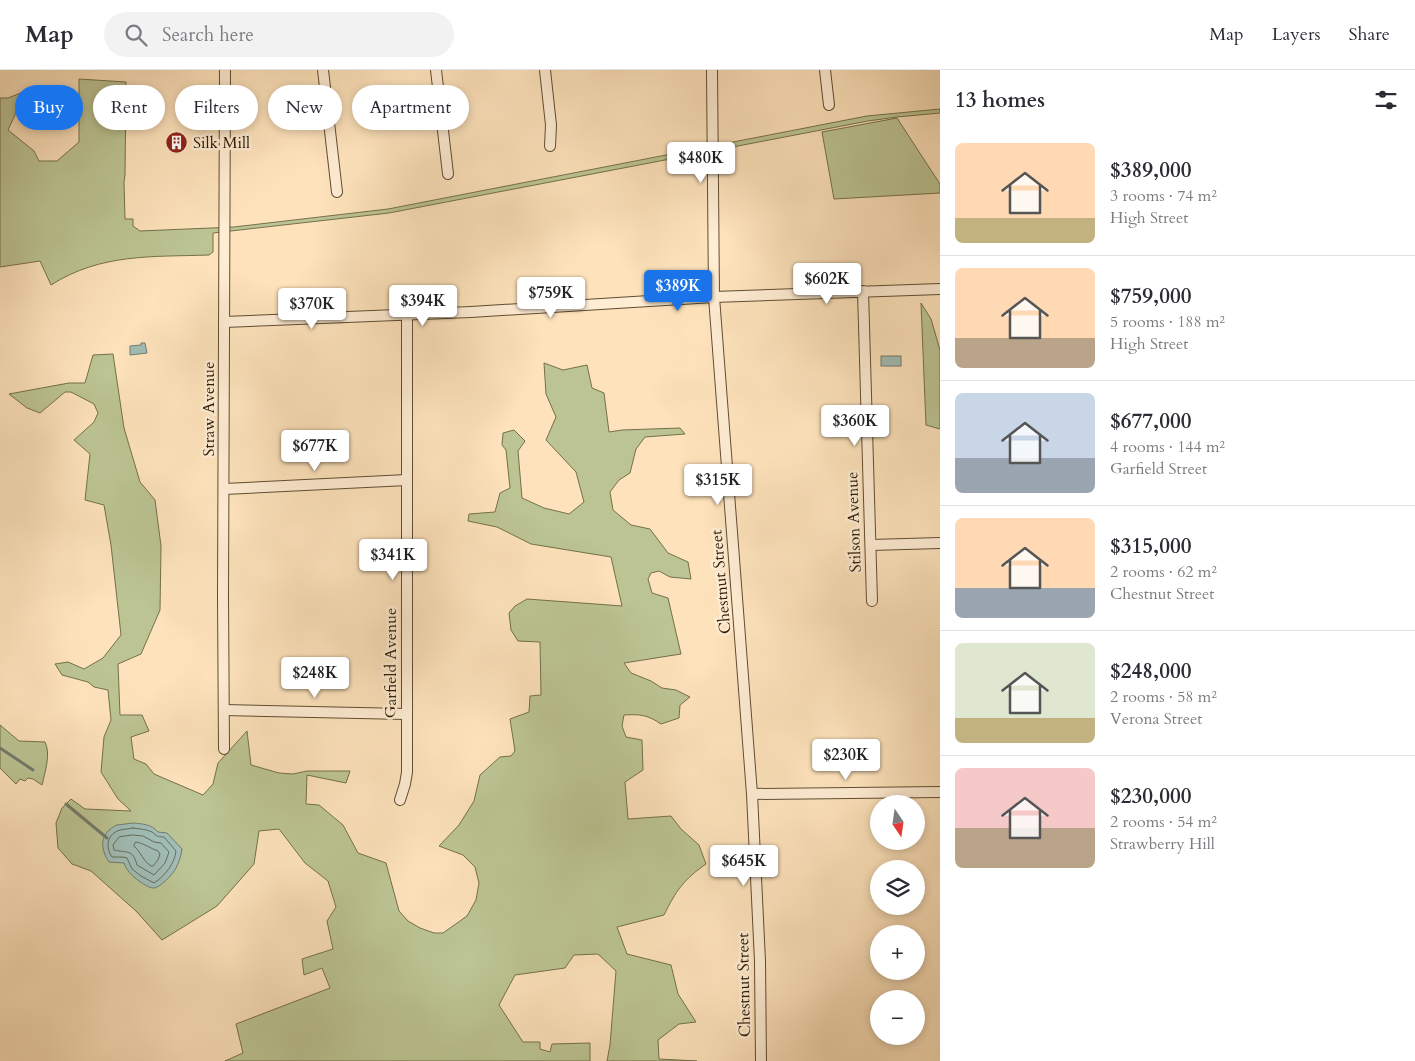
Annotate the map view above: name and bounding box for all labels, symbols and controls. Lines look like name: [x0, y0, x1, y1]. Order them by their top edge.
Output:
search box: [104, 12, 454, 57]
text: Map: [25, 18, 74, 51]
icon: search: [122, 21, 150, 49]
text: Search here: [162, 22, 254, 48]
text: Map: [1209, 22, 1244, 47]
text: Layers: [1272, 22, 1321, 47]
text: Share: [1349, 22, 1390, 47]
chip: Buy: [15, 85, 83, 130]
chip: Rent: [93, 85, 165, 130]
chip: Filters: [175, 85, 258, 130]
chip: New: [268, 85, 342, 130]
chip: Apartment: [352, 85, 469, 130]
text: 13 homes: [955, 86, 1045, 115]
icon: filters: [1372, 86, 1400, 114]
building icon: Silk Mill: [165, 131, 189, 155]
place label: Silk Mill: [193, 132, 250, 154]
pin: $480K: [666, 142, 736, 184]
text: $480K: [678, 147, 724, 169]
text: $389,000: [1110, 156, 1191, 185]
icon: home: [995, 163, 1055, 223]
text: 3 rooms · 74 m²: [1110, 185, 1217, 207]
text: High Street: [1110, 207, 1188, 229]
pin: $602K: [792, 262, 862, 305]
text: $602K: [804, 268, 850, 290]
pin: $389K: [643, 270, 713, 312]
text: $389K: [655, 275, 701, 297]
pin: $759K: [516, 276, 586, 319]
text: $759K: [528, 282, 574, 304]
text: $759,000: [1110, 282, 1191, 311]
pin: $394K: [388, 284, 458, 327]
pin: $370K: [277, 288, 347, 330]
icon: home: [995, 288, 1055, 348]
text: $394K: [400, 290, 446, 312]
text: $370K: [289, 293, 335, 315]
text: 5 rooms · 188 m²: [1110, 311, 1225, 333]
text: High Street: [1110, 333, 1188, 355]
street label: Straw Avenue: [198, 362, 220, 456]
pin: $360K: [820, 404, 890, 447]
text: $677,000: [1110, 407, 1191, 436]
text: $360K: [832, 410, 878, 432]
icon: home: [995, 413, 1055, 473]
pin: $677K: [280, 430, 350, 472]
text: $677K: [292, 435, 338, 457]
text: 4 rooms · 144 m²: [1110, 436, 1225, 458]
text: Garfield Street: [1110, 458, 1207, 480]
pin: $315K: [683, 464, 753, 506]
text: $315K: [695, 469, 741, 491]
street label: Stilson Avenue: [841, 471, 867, 573]
street label: Chestnut Street: [705, 529, 737, 635]
text: $315,000: [1110, 532, 1191, 561]
pin: $341K: [358, 538, 428, 581]
icon: home: [995, 538, 1055, 598]
text: $341K: [370, 544, 416, 566]
text: 2 rooms · 62 m²: [1110, 561, 1217, 583]
text: Chestnut Street: [1110, 583, 1214, 605]
street label: Garfield Avenue: [380, 608, 402, 718]
pin: $248K: [280, 656, 350, 699]
text: $248,000: [1110, 657, 1191, 686]
text: $248K: [292, 662, 338, 684]
icon: home: [995, 663, 1055, 723]
text: 2 rooms · 58 m²: [1110, 686, 1217, 708]
text: Verona Street: [1110, 708, 1202, 730]
pin: $230K: [811, 738, 881, 781]
text: $230K: [823, 744, 869, 766]
text: $230,000: [1110, 782, 1191, 811]
icon: home: [995, 788, 1055, 848]
north arrow: [870, 795, 925, 850]
map controls: [870, 795, 925, 1045]
text: 2 rooms · 54 m²: [1110, 811, 1217, 833]
text: Strawberry Hill: [1110, 833, 1215, 855]
pin: $645K: [709, 844, 779, 887]
text: $645K: [721, 850, 767, 872]
button: layers: [870, 860, 925, 915]
button: +: [870, 925, 925, 980]
street label: Chestnut Street: [732, 933, 756, 1037]
button: −: [870, 990, 925, 1045]

